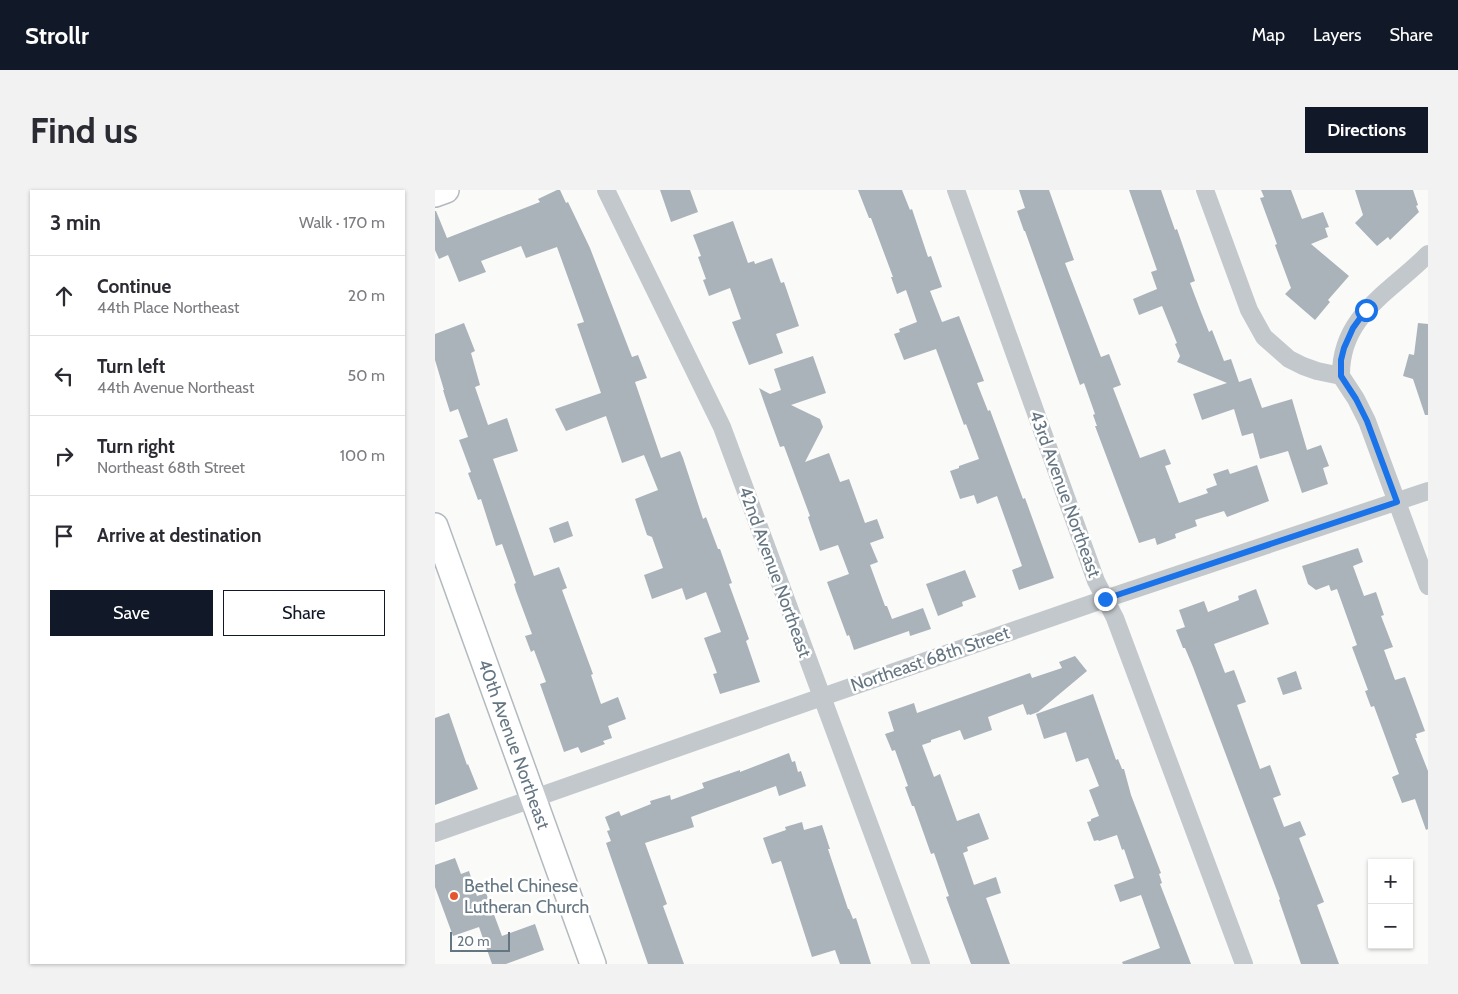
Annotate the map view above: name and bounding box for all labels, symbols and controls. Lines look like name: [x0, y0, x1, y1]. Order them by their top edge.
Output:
text: Strollr: [25, 21, 89, 50]
text: Map: [1252, 24, 1285, 46]
text: Layers: [1313, 24, 1362, 46]
text: Share: [1390, 24, 1433, 46]
button: Directions: [1305, 107, 1428, 153]
text: Find us: [30, 109, 138, 152]
text: 3 min: [50, 210, 101, 235]
text: Walk · 170 m: [299, 213, 385, 232]
text: Continue: [97, 275, 171, 298]
icon: ahead: [50, 282, 78, 310]
text: 20 m: [348, 286, 385, 305]
text: 44th Place Northeast: [97, 298, 239, 317]
route start: [1355, 299, 1378, 322]
text: Turn left: [97, 355, 165, 378]
icon: left: [50, 362, 78, 390]
text: 50 m: [348, 366, 385, 385]
text: 44th Avenue Northeast: [97, 378, 254, 397]
street label: 43rd Avenue Northeast: [1025, 408, 1105, 580]
text: Turn right: [97, 435, 175, 458]
icon: right: [50, 442, 78, 470]
text: 100 m: [340, 446, 385, 465]
text: Northeast 68th Street: [97, 458, 245, 477]
street label: 42nd Avenue Northeast: [734, 484, 816, 660]
icon: arrive: [50, 522, 78, 550]
text: Arrive at destination: [97, 524, 261, 547]
route end: [1094, 588, 1117, 611]
button: Save: [50, 590, 213, 636]
button: Share: [223, 590, 385, 636]
street label: Northeast 68th Street: [848, 621, 1012, 697]
street label: 40th Avenue Northeast: [473, 656, 554, 832]
map controls: [1368, 859, 1413, 949]
button: +: [1368, 859, 1413, 904]
place label: Bethel Chinese Lutheran Church: [464, 875, 589, 918]
marker: Bethel Chinese Lutheran Church: [448, 890, 460, 902]
button: −: [1368, 904, 1413, 949]
scale bar: [450, 929, 510, 952]
text: 20 m: [457, 932, 490, 950]

